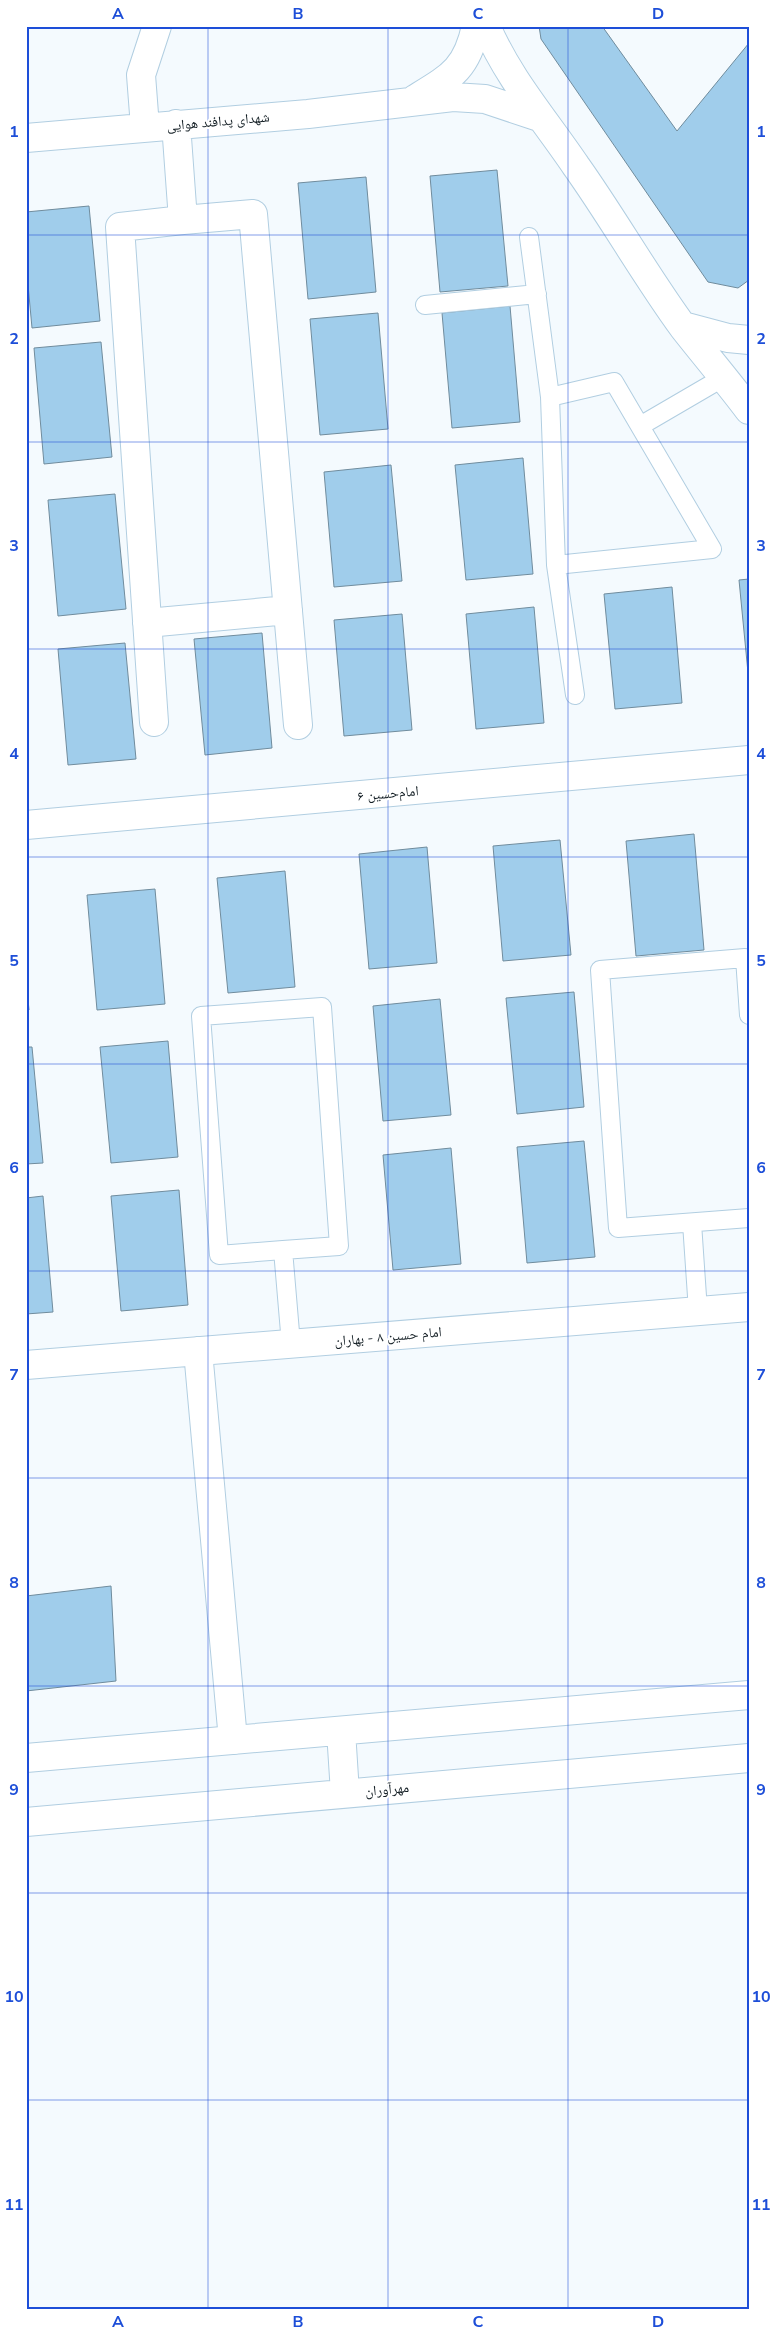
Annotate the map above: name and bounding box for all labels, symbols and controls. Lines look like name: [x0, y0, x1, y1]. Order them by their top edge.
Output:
text: A: [112, 3, 124, 25]
text: B: [292, 3, 304, 25]
text: C: [473, 3, 484, 25]
text: D: [652, 3, 664, 25]
street label: شهدای پدافند هوایی: [166, 108, 270, 135]
text: 1: [9, 121, 19, 143]
text: 1: [756, 121, 766, 143]
text: 2: [9, 328, 19, 350]
text: 2: [756, 328, 766, 350]
text: 3: [9, 535, 19, 557]
text: 3: [756, 535, 766, 557]
text: 4: [9, 743, 19, 765]
text: 4: [756, 743, 766, 765]
street label: امام‌حسین ۶: [357, 781, 419, 806]
text: 5: [9, 950, 19, 972]
text: 5: [756, 950, 766, 972]
text: 6: [9, 1157, 19, 1179]
text: 6: [756, 1157, 766, 1179]
street label: امام حسین ۸ - بهاران: [334, 1322, 443, 1351]
text: 7: [9, 1364, 19, 1386]
text: 7: [756, 1364, 766, 1386]
text: 8: [9, 1572, 19, 1594]
text: 8: [756, 1572, 766, 1594]
street label: مهرآوران: [364, 1778, 410, 1801]
text: 9: [9, 1779, 19, 1801]
text: 9: [756, 1779, 766, 1801]
text: 10: [4, 1986, 24, 2008]
text: 10: [751, 1986, 771, 2008]
text: 11: [4, 2194, 24, 2216]
text: 11: [751, 2194, 771, 2216]
text: A: [112, 2311, 124, 2333]
text: B: [292, 2311, 304, 2333]
text: C: [473, 2311, 484, 2333]
text: D: [652, 2311, 664, 2333]

